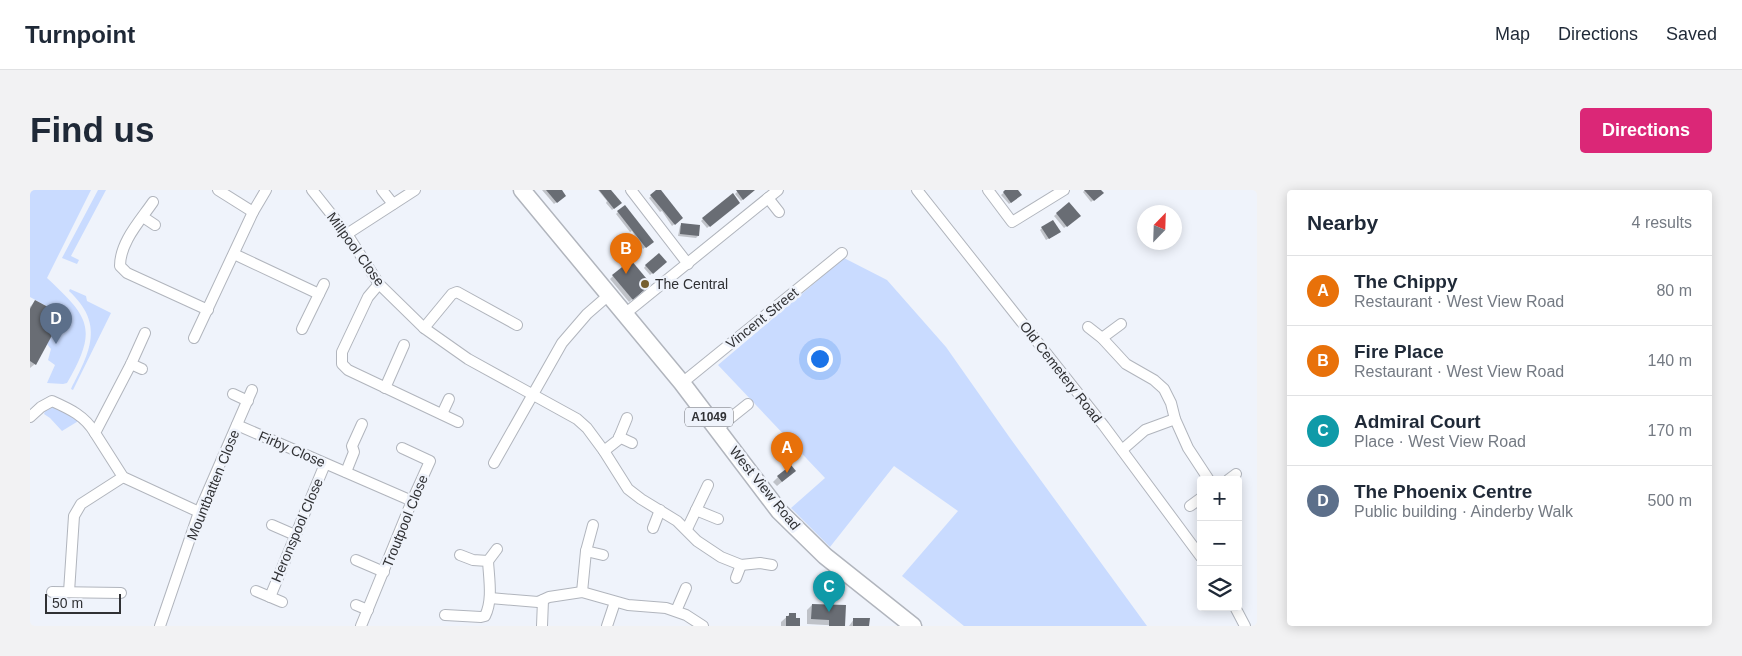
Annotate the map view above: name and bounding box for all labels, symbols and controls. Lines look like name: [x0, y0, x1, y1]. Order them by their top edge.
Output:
text: Turnpoint: [25, 21, 135, 48]
text: Map: [1495, 24, 1530, 44]
text: Directions: [1558, 24, 1638, 44]
text: Saved: [1666, 24, 1717, 44]
button: Directions: [1580, 108, 1712, 153]
text: Find us: [30, 110, 154, 149]
north arrow: [1137, 205, 1182, 250]
street label: Millpool Close: [324, 209, 388, 289]
text: Nearby: [1307, 211, 1378, 234]
text: 4 results: [1632, 214, 1692, 231]
pin: B: [610, 233, 642, 274]
text: The Chippy: [1354, 271, 1457, 292]
place label: The Central: [655, 276, 728, 292]
marker: The Central: [639, 278, 651, 290]
text: A: [1317, 282, 1329, 299]
text: 80 m: [1656, 282, 1692, 299]
street label: Vincent Street: [723, 284, 801, 352]
text: Restaurant · West View Road: [1354, 293, 1564, 310]
pin: D: [40, 303, 72, 344]
street label: Old Cemetery Road: [1017, 318, 1105, 426]
text: Fire Place: [1354, 341, 1444, 362]
your location: [807, 346, 833, 372]
text: B: [1317, 352, 1329, 369]
text: 140 m: [1648, 352, 1692, 369]
text: Restaurant · West View Road: [1354, 363, 1564, 380]
road number: A1049: [685, 408, 733, 426]
text: Admiral Court: [1354, 411, 1481, 432]
text: C: [1317, 422, 1329, 439]
text: 170 m: [1648, 422, 1692, 439]
street label: Mountbatten Close: [184, 427, 243, 542]
street label: Firby Close: [256, 428, 328, 470]
pin: A: [771, 432, 803, 473]
text: Place · West View Road: [1354, 433, 1526, 450]
street label: West View Road: [726, 443, 804, 533]
street label: Troutpool Close: [379, 472, 431, 570]
street label: Heronspool Close: [268, 475, 326, 584]
map controls: [1197, 476, 1242, 611]
button: +: [1197, 476, 1242, 521]
text: The Phoenix Centre: [1354, 481, 1532, 502]
text: D: [1317, 492, 1329, 509]
text: 500 m: [1648, 492, 1692, 509]
text: Public building · Ainderby Walk: [1354, 503, 1573, 520]
button: −: [1197, 521, 1242, 566]
button: layers: [1197, 566, 1242, 611]
pin: C: [813, 571, 845, 612]
scale bar: [45, 591, 121, 614]
text: 50 m: [52, 595, 83, 611]

